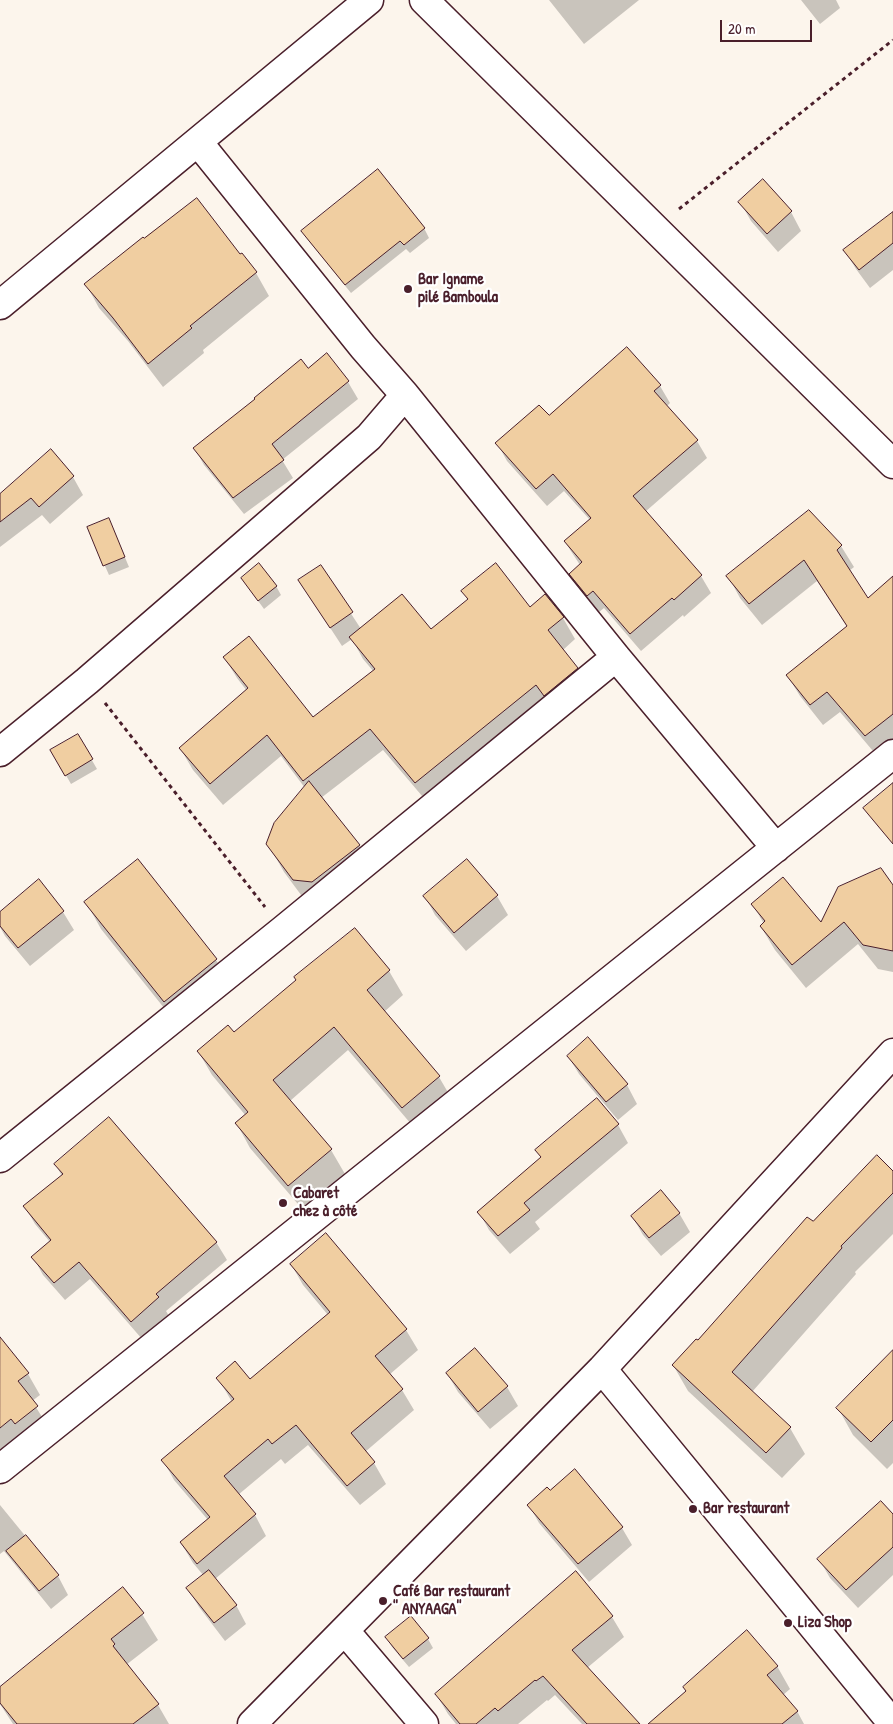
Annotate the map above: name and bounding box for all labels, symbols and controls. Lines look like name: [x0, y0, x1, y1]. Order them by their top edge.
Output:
scale bar: [723, 10, 816, 42]
text: 20 m: [728, 18, 755, 39]
place label: Bar Igname pilé Bamboula: [418, 270, 498, 308]
marker: Bar Igname pilé Bamboula: [402, 283, 414, 295]
place label: Cabaret chez à côté: [293, 1184, 357, 1222]
marker: Cabaret chez à côté: [277, 1197, 289, 1209]
place label: Bar restaurant: [703, 1499, 789, 1519]
marker: Bar restaurant: [687, 1503, 699, 1515]
place label: Café Bar restaurant '' ANYAAGA'': [393, 1582, 510, 1620]
marker: Café Bar restaurant '' ANYAAGA'': [377, 1595, 389, 1607]
place label: Liza Shop: [798, 1613, 852, 1633]
marker: Liza Shop: [782, 1617, 794, 1629]

